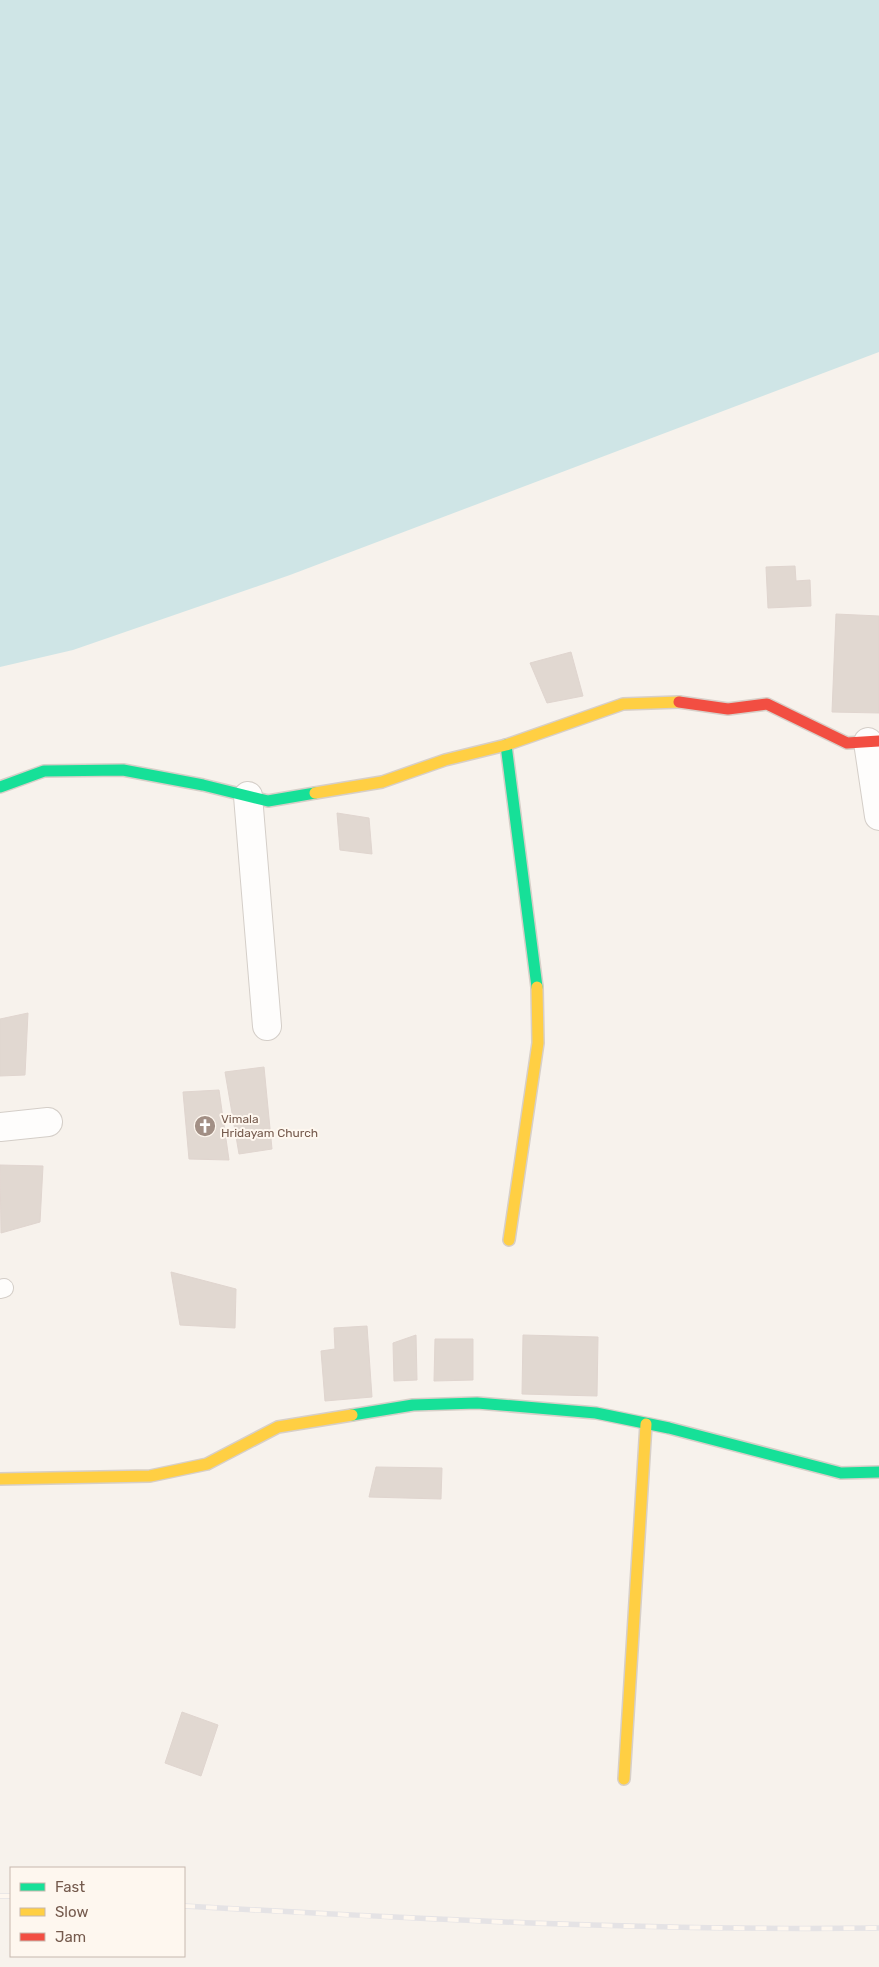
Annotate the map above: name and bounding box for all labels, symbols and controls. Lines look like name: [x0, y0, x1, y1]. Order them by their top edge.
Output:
place label: Vimala Hridayam Church: [221, 1112, 318, 1140]
church icon: Vimala Hridayam Church: [193, 1114, 217, 1138]
legend: [10, 1867, 185, 1957]
text: Fast: [55, 1878, 85, 1896]
text: Slow: [55, 1903, 88, 1921]
text: Jam: [55, 1928, 86, 1946]

